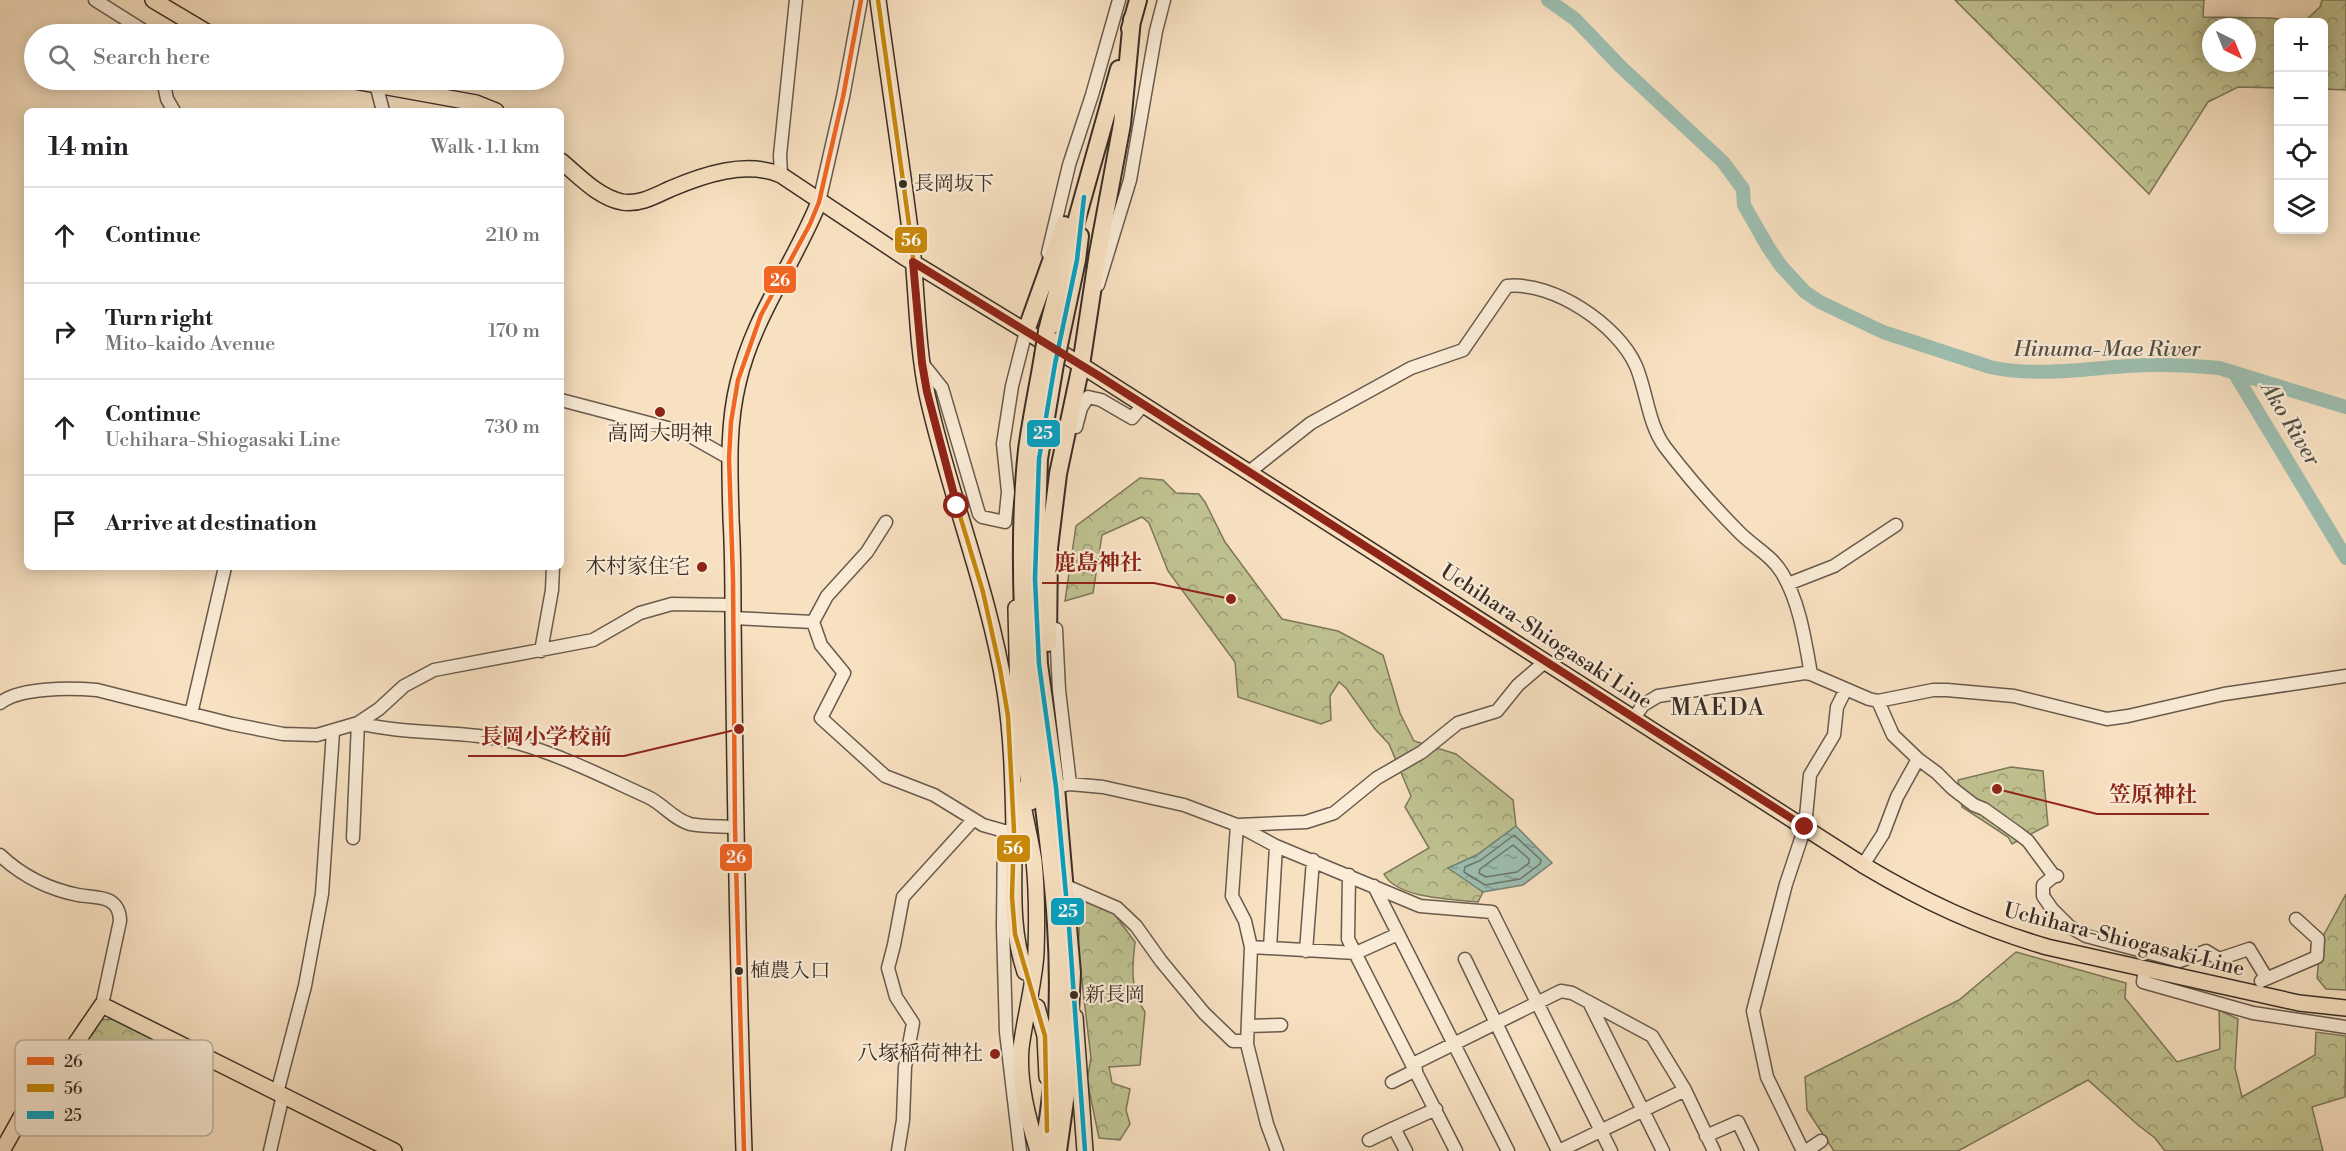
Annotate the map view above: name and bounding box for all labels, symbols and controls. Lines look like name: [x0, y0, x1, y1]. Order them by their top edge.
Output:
north arrow: [2202, 18, 2256, 72]
map controls: [2274, 18, 2328, 234]
button: +: [2274, 18, 2328, 72]
search box: [24, 24, 564, 90]
icon: search: [45, 41, 78, 74]
text: Search here: [93, 44, 210, 71]
button: −: [2274, 72, 2328, 126]
button: locate: [2274, 126, 2328, 180]
text: 14 min: [48, 131, 129, 163]
text: Walk · 1.1 km: [431, 135, 540, 160]
place label: 長岡坂下: [914, 172, 994, 197]
marker: 長岡坂下: [897, 178, 909, 190]
button: layers: [2274, 180, 2328, 234]
icon: ahead: [48, 219, 81, 252]
text: Continue: [105, 222, 201, 249]
text: 210 m: [485, 223, 540, 248]
line badge: 56: [894, 226, 928, 254]
text: 56: [901, 231, 921, 251]
line badge: 26: [763, 265, 797, 294]
text: 26: [770, 271, 790, 291]
text: Turn right: [105, 305, 213, 332]
icon: right: [48, 315, 81, 348]
text: 170 m: [488, 319, 540, 344]
text: Mito-kaido Avenue: [105, 332, 275, 357]
water label: Hinuma-Mae River: [2012, 336, 2201, 363]
water label: Ako River: [2253, 375, 2326, 472]
text: Continue: [105, 401, 201, 428]
marker: 高岡大明神: [653, 405, 667, 419]
icon: ahead: [48, 411, 81, 444]
text: 730 m: [484, 415, 540, 440]
line badge: 25: [1026, 419, 1061, 448]
place label: 高岡大明神: [608, 421, 713, 447]
text: 25: [1033, 424, 1053, 444]
text: Uchihara-Shiogasaki Line: [105, 428, 341, 453]
route start: [943, 492, 969, 518]
icon: arrive: [48, 507, 81, 540]
text: Arrive at destination: [105, 510, 317, 537]
callout: 鹿島神社: [1042, 543, 1154, 583]
text: 鹿島神社: [1054, 550, 1142, 577]
place label: 木村家住宅: [585, 554, 690, 580]
street label: Uchihara-Shiogasaki Line: [1435, 559, 1657, 715]
marker: 木村家住宅: [695, 560, 709, 574]
district label: MAEDA: [1670, 693, 1766, 723]
callout: 長岡小学校前: [468, 716, 624, 756]
text: 長岡小学校前: [480, 724, 612, 751]
callout: 笠原神社: [2097, 774, 2209, 814]
text: 笠原神社: [2109, 782, 2197, 809]
route end: [1791, 813, 1817, 839]
line badge: 56: [996, 834, 1031, 863]
text: 56: [1003, 839, 1023, 859]
line badge: 26: [719, 843, 753, 872]
text: 26: [726, 848, 746, 868]
line badge: 25: [1050, 897, 1085, 926]
street label: Uchihara-Shiogasaki Line: [2001, 897, 2247, 983]
text: 25: [1058, 902, 1078, 922]
place label: 植農入口: [750, 959, 830, 984]
marker: 植農入口: [733, 965, 745, 977]
place label: 新長岡: [1085, 983, 1145, 1008]
marker: 新長岡: [1068, 989, 1080, 1001]
legend: [15, 1040, 213, 1136]
place label: 八塚稲荷神社: [857, 1041, 983, 1067]
marker: 八塚稲荷神社: [988, 1047, 1002, 1061]
text: 26: [64, 1052, 83, 1072]
text: 56: [64, 1079, 83, 1099]
text: 25: [64, 1106, 82, 1126]

